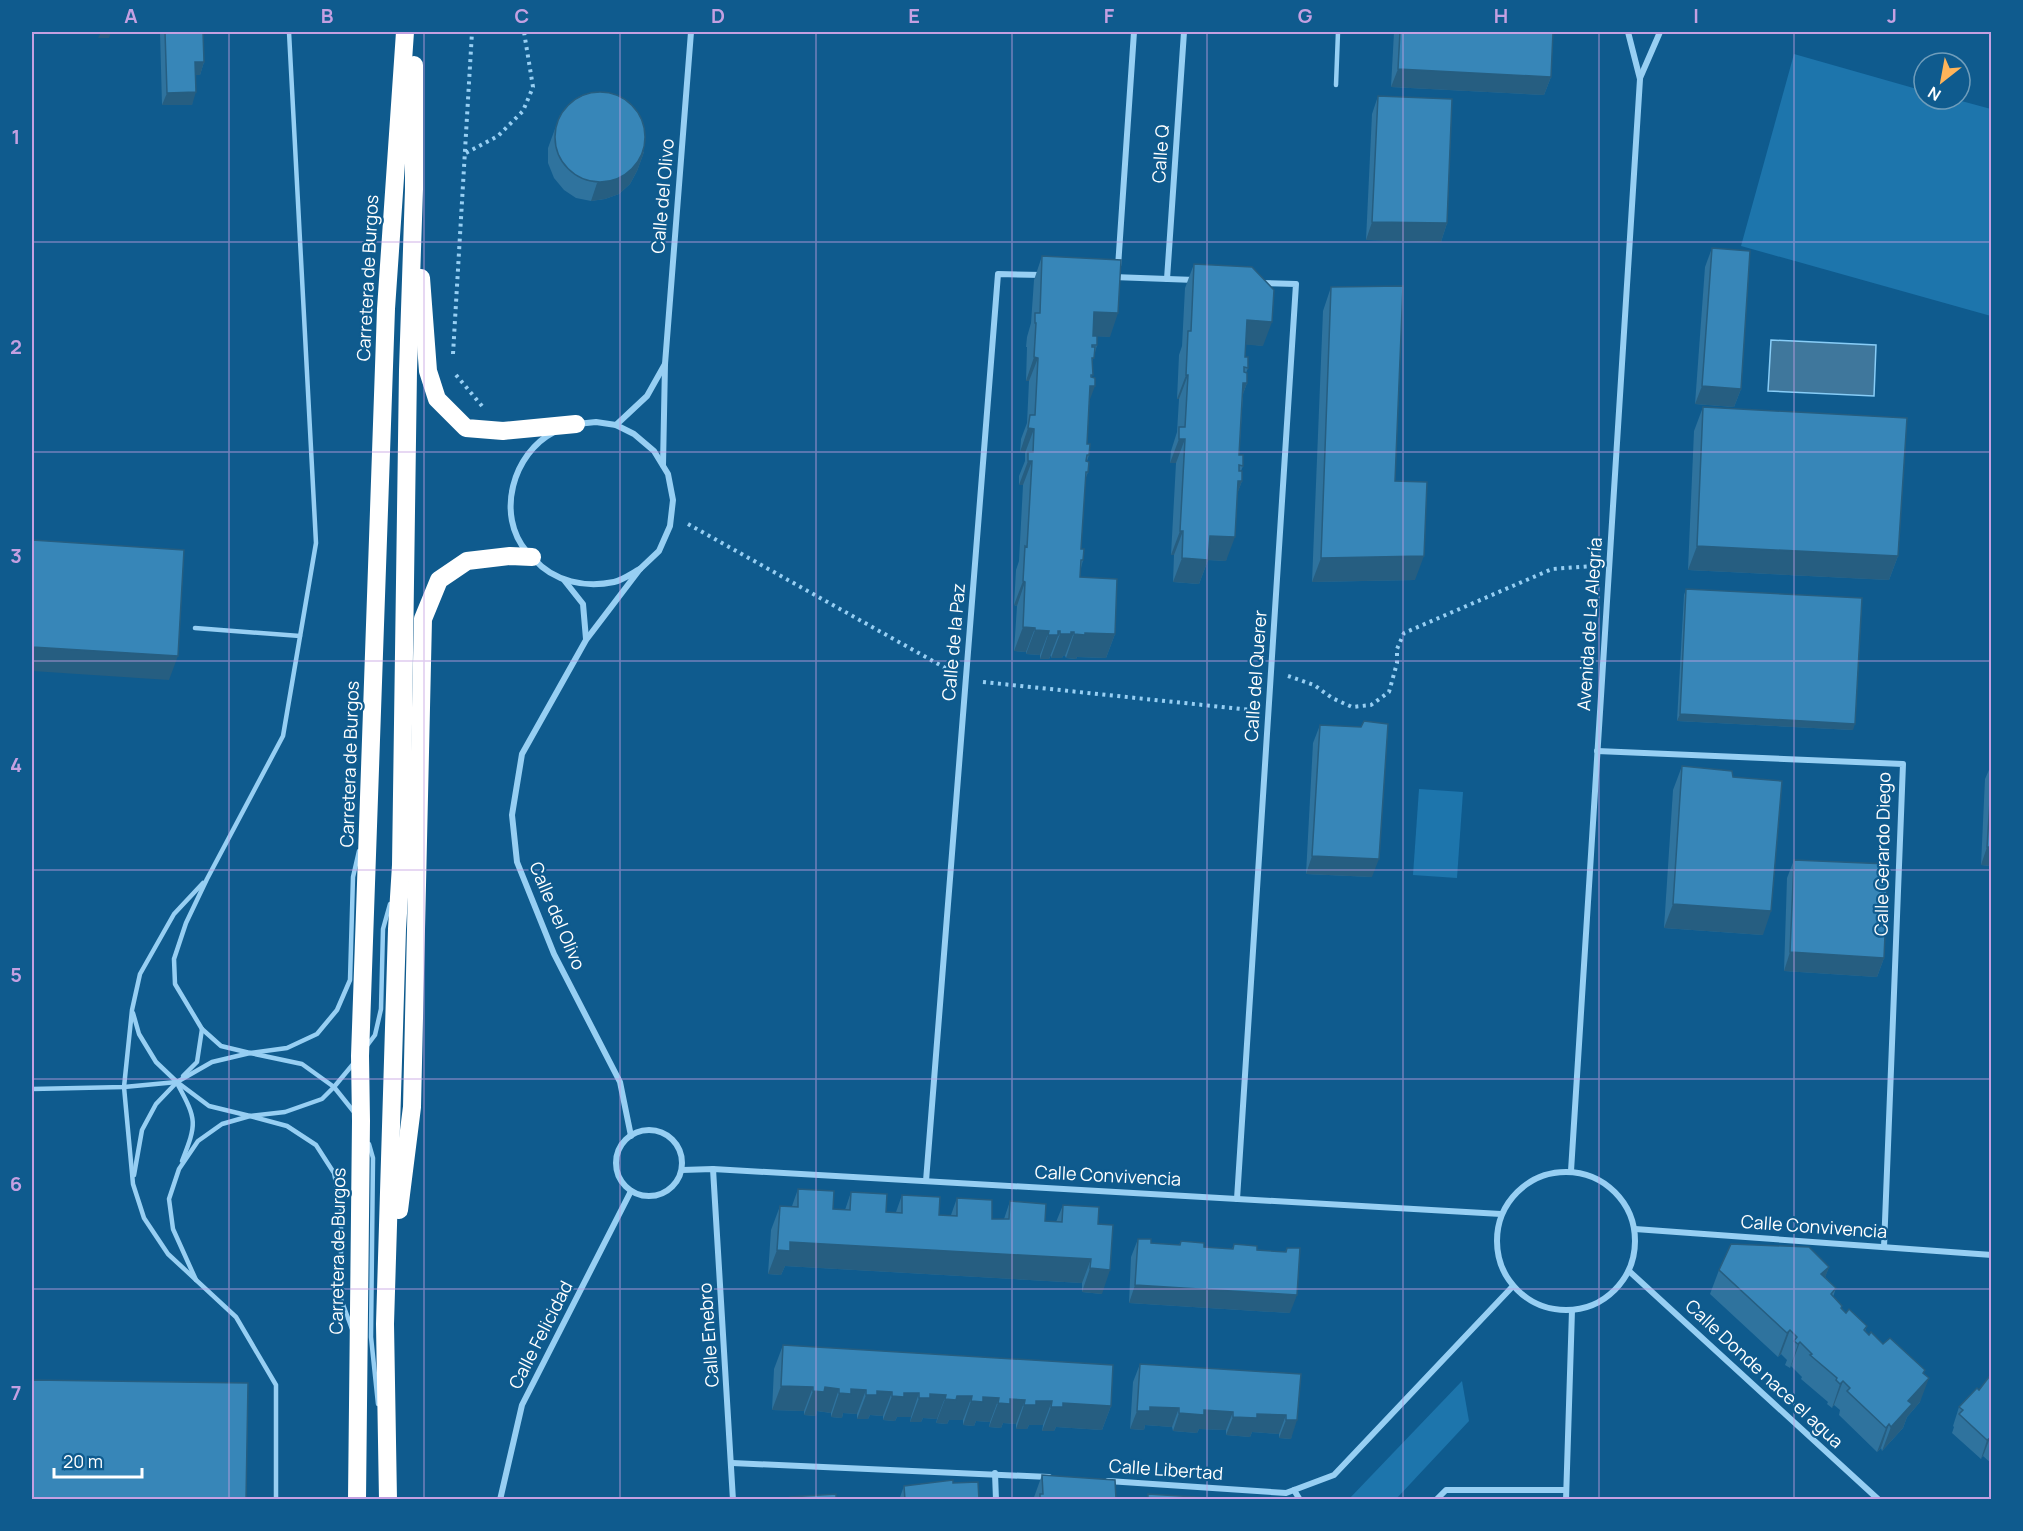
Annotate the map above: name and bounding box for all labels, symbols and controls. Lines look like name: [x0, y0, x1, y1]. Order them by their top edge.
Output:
text: A: [124, 2, 138, 29]
text: B: [321, 2, 334, 29]
text: C: [515, 2, 529, 29]
text: D: [711, 2, 725, 29]
text: E: [908, 2, 920, 29]
text: F: [1104, 2, 1115, 29]
text: G: [1298, 2, 1313, 29]
text: H: [1494, 2, 1508, 29]
text: I: [1693, 2, 1699, 29]
text: J: [1887, 2, 1897, 29]
north arrow: [1912, 51, 1972, 111]
text: N: [1924, 81, 1945, 106]
text: 1: [12, 123, 20, 150]
street label: Calle Q: [1146, 124, 1174, 184]
street label: Calle del Olivo: [645, 137, 679, 254]
street label: Carretera de Burgos: [351, 194, 383, 362]
text: 2: [10, 333, 22, 360]
street label: Avenida de La Alegría: [1571, 536, 1607, 712]
text: 3: [10, 542, 22, 569]
street label: Calle de la Paz: [936, 582, 970, 702]
street label: Calle del Querer: [1238, 609, 1272, 743]
street label: Carretera de Burgos: [334, 680, 364, 848]
text: 4: [10, 751, 22, 778]
street label: Calle Gerardo Diego: [1869, 772, 1895, 936]
street label: Calle del Olivo: [524, 858, 591, 973]
text: 5: [10, 961, 22, 988]
street label: Calle Convivencia: [1034, 1159, 1182, 1191]
street label: Carretera de Burgos: [324, 1167, 350, 1334]
text: 6: [10, 1170, 22, 1197]
street label: Calle Convivencia: [1740, 1209, 1888, 1243]
street label: Calle Felicidad: [503, 1276, 578, 1393]
street label: Calle Enebro: [692, 1282, 724, 1388]
street label: Calle Donde nace el agua: [1681, 1294, 1849, 1453]
text: 7: [11, 1379, 21, 1406]
scale bar: [54, 1441, 142, 1479]
text: 20 m: [63, 1449, 103, 1473]
street label: Calle Libertad: [1108, 1453, 1224, 1485]

